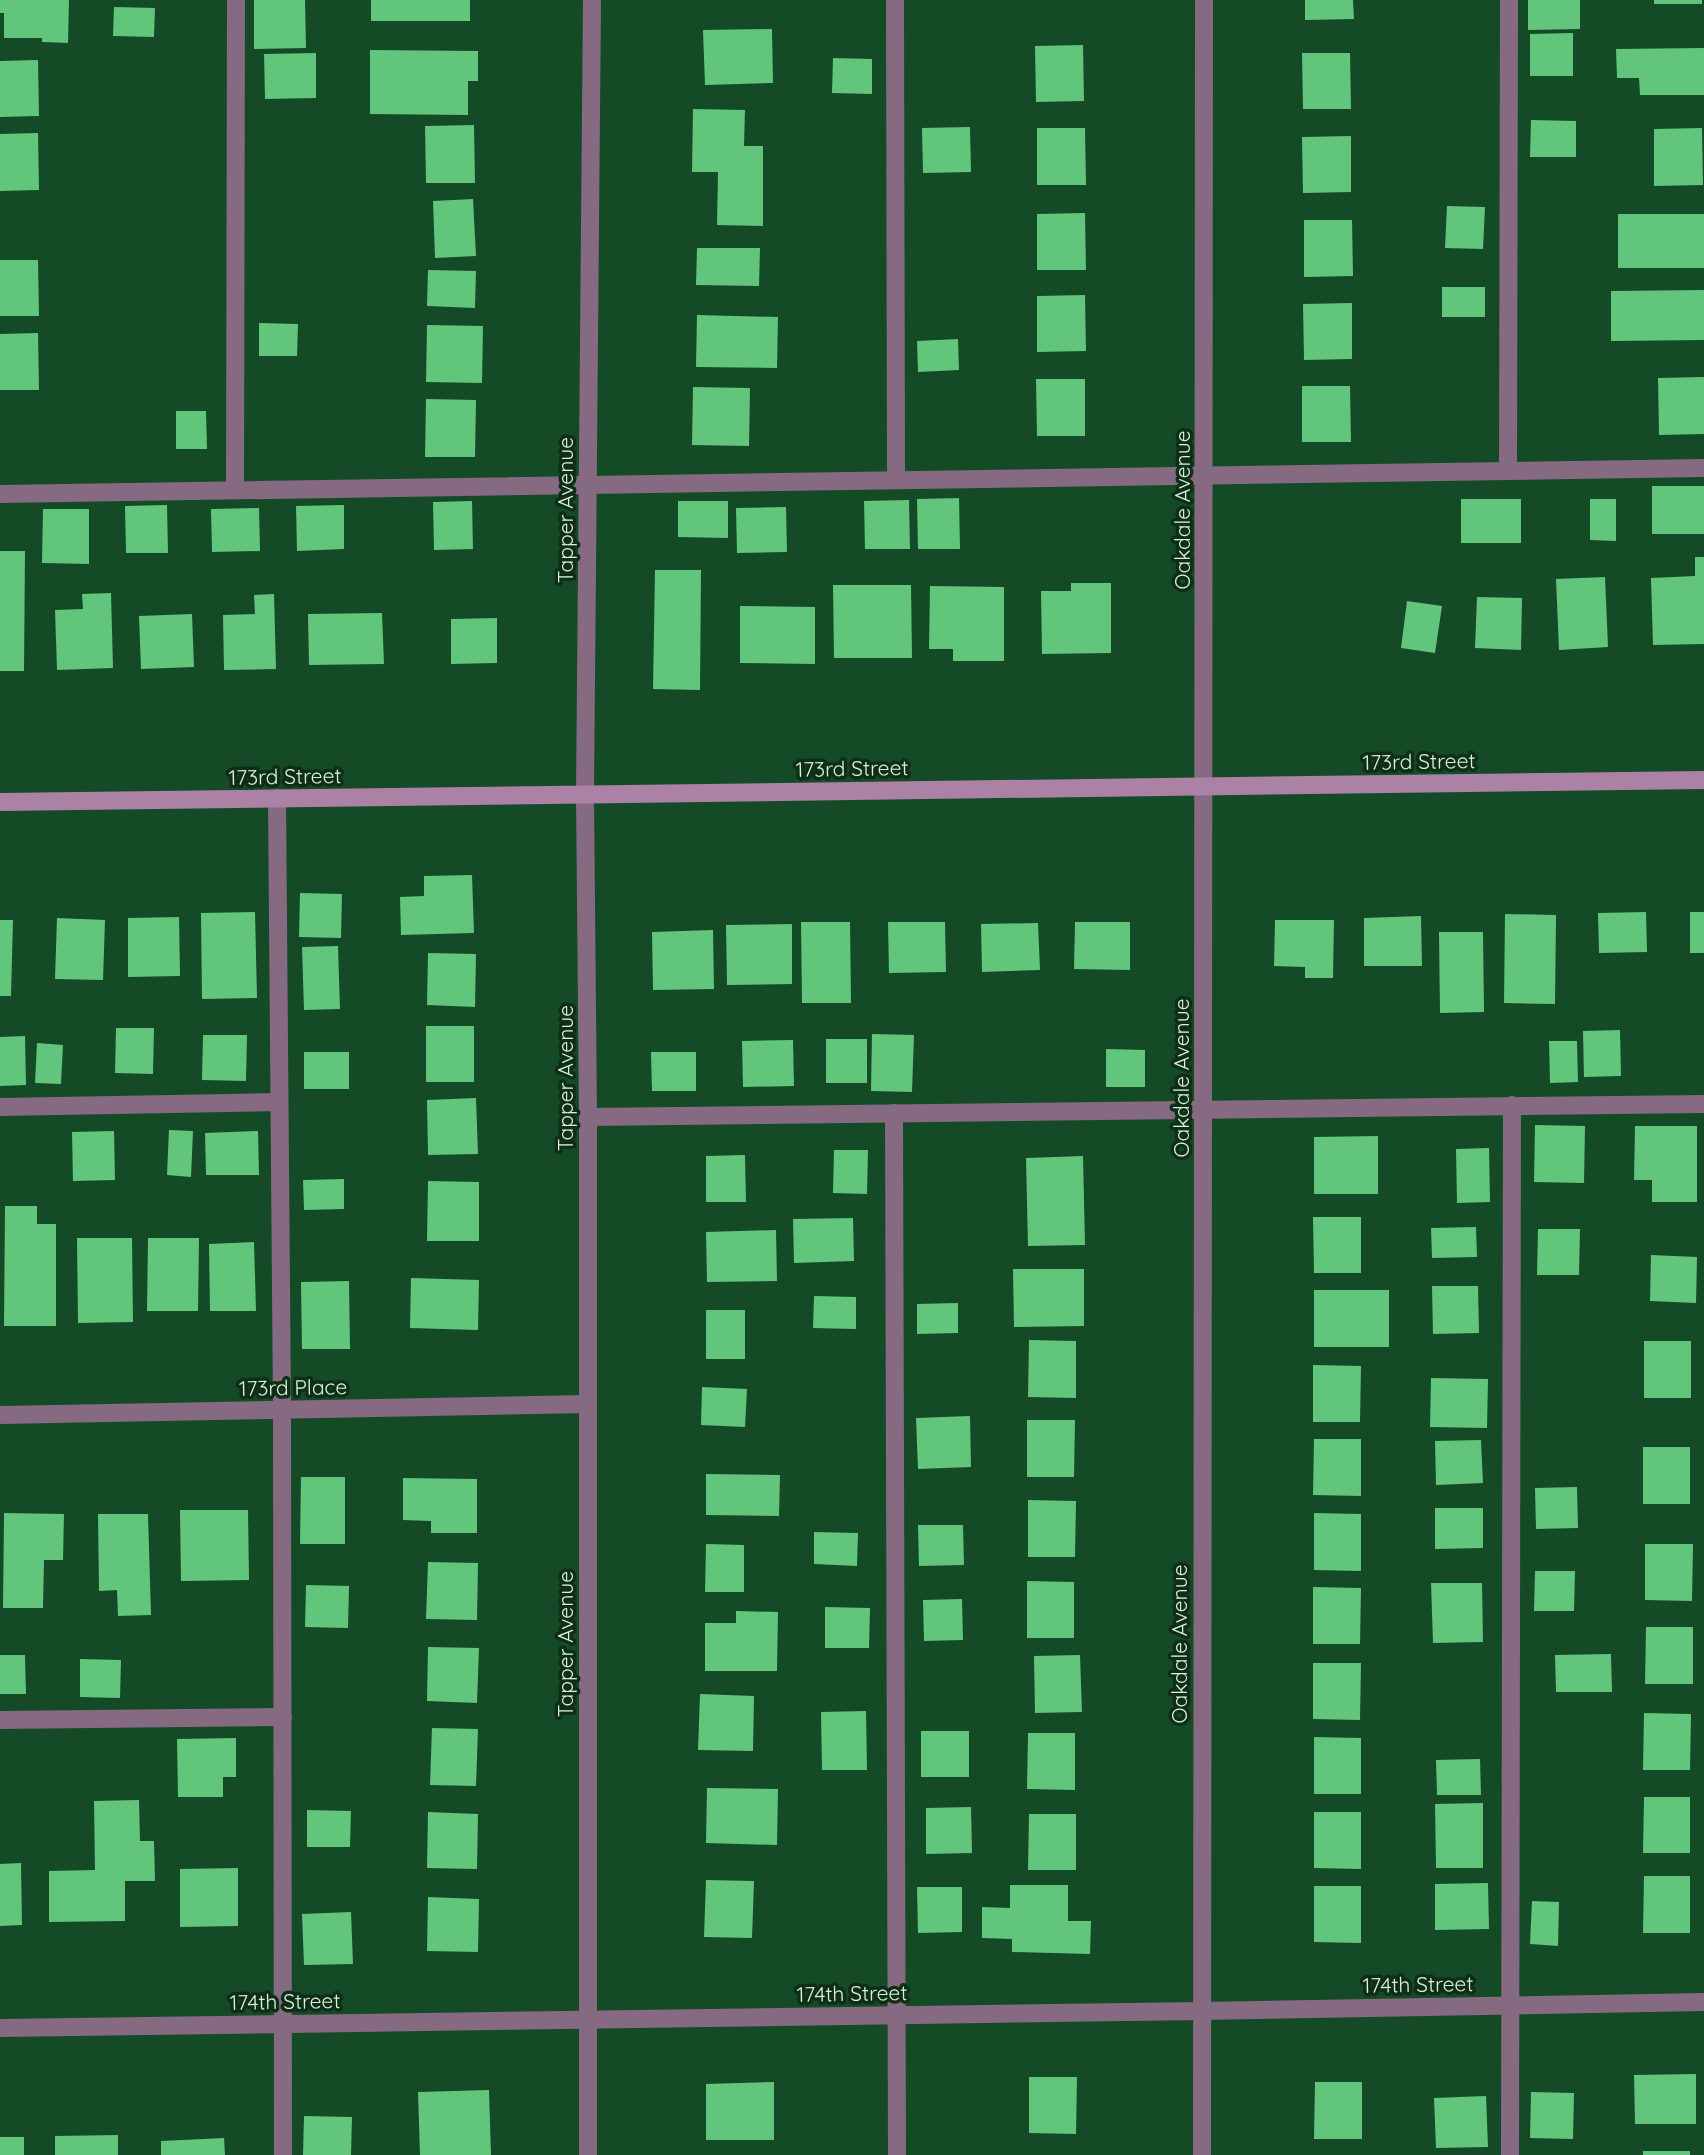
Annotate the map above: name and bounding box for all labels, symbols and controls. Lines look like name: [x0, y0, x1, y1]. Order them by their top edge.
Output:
street label: Oakdale Avenue: [1169, 430, 1195, 590]
street label: Tapper Avenue: [552, 437, 578, 583]
street label: 173rd Street: [1362, 747, 1476, 775]
street label: 173rd Street: [795, 754, 909, 782]
street label: 173rd Street: [228, 762, 342, 790]
street label: Oakdale Avenue: [1168, 998, 1194, 1158]
street label: Tapper Avenue: [552, 1005, 578, 1151]
street label: 173rd Place: [239, 1373, 347, 1401]
street label: Oakdale Avenue: [1166, 1564, 1192, 1724]
street label: Tapper Avenue: [552, 1571, 578, 1717]
street label: 174th Street: [1362, 1970, 1474, 1998]
street label: 174th Street: [796, 1979, 908, 2007]
street label: 174th Street: [229, 1987, 341, 2015]

